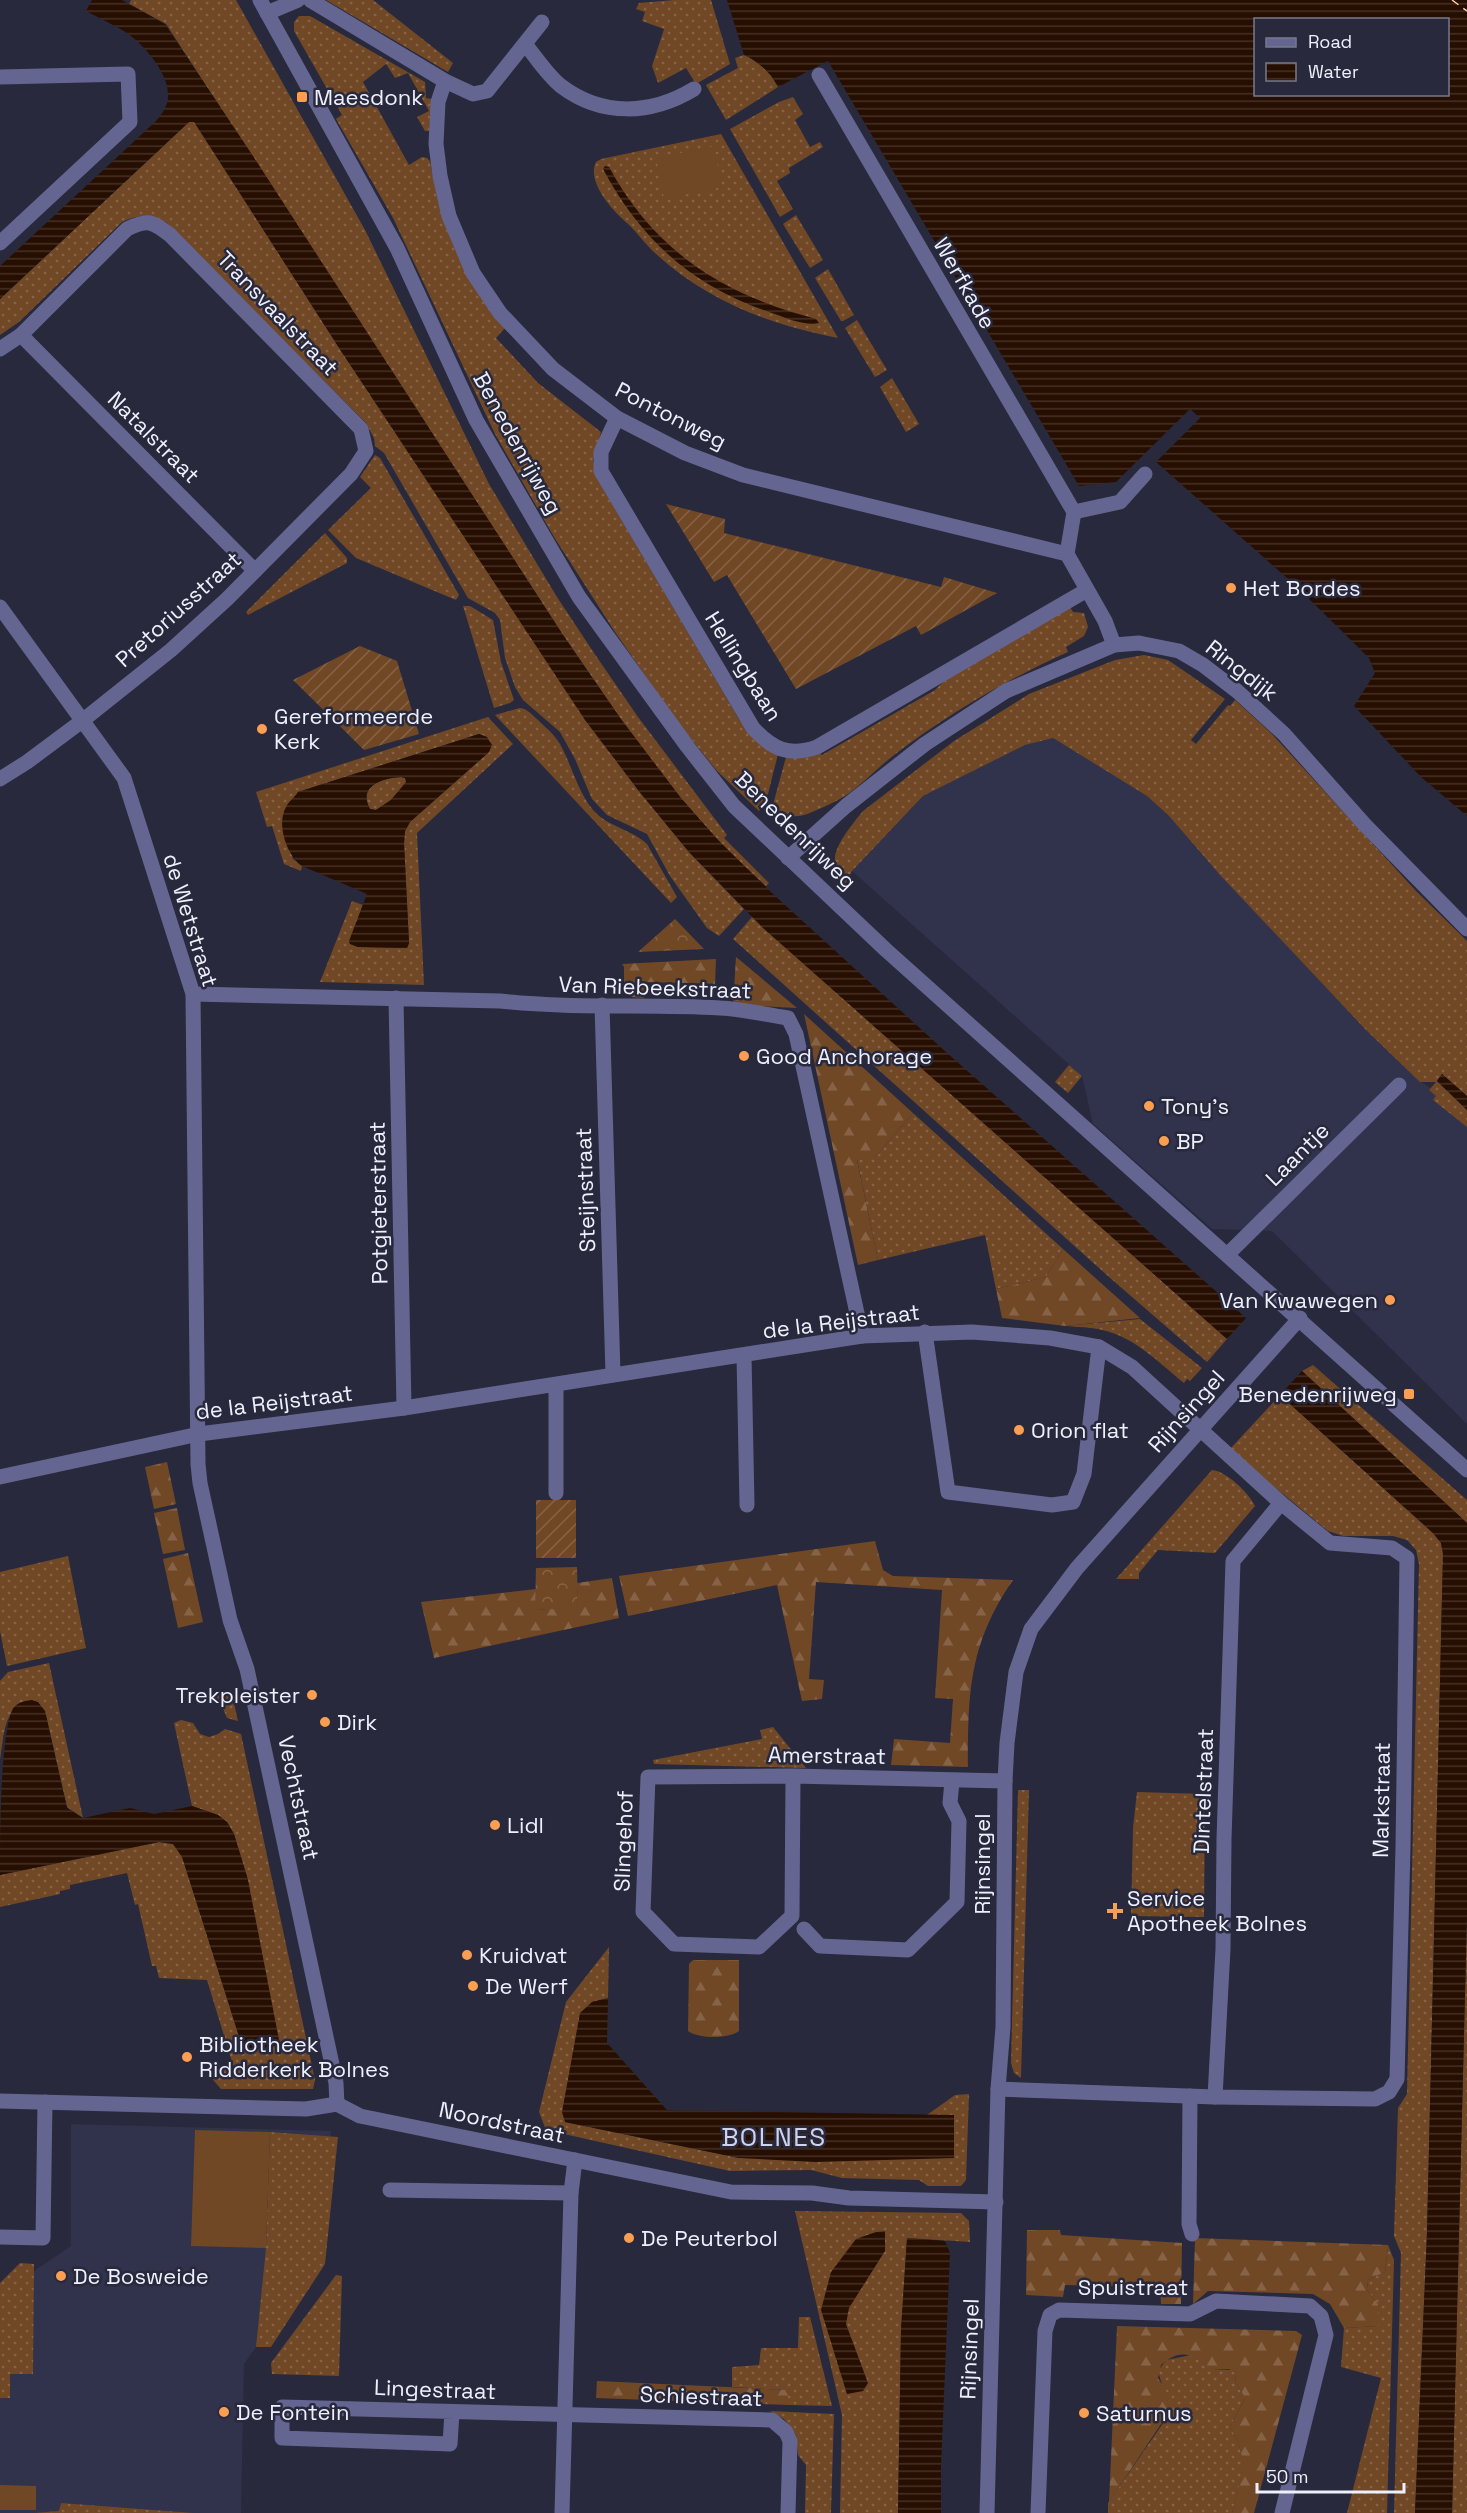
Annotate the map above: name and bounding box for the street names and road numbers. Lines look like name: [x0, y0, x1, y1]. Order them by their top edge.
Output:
street label: Werfkade: [928, 232, 1002, 334]
street label: Transvaalstraat: [211, 245, 345, 381]
street label: Benedenrijweg: [467, 367, 569, 519]
street label: Pontonweg: [611, 375, 731, 455]
street label: Natalstraat: [102, 385, 206, 489]
street label: Pretoriusstraat: [109, 545, 247, 673]
street label: Hellingbaan: [699, 606, 789, 726]
street label: Ringdijk: [1200, 633, 1284, 707]
street label: Benedenrijweg: [729, 765, 863, 895]
street label: de Wetstraat: [157, 850, 225, 990]
street label: Van Riebeekstraat: [558, 970, 752, 1004]
street label: Laantje: [1259, 1116, 1335, 1192]
street label: Potgieterstraat: [363, 1121, 393, 1285]
street label: Steijnstraat: [569, 1127, 601, 1253]
street label: de la Reijstraat: [761, 1297, 921, 1345]
street label: Rijnsingel: [1142, 1364, 1230, 1458]
street label: de la Reijstraat: [194, 1378, 354, 1426]
street label: Dintelstraat: [1187, 1728, 1219, 1854]
street label: Vechtstraat: [272, 1733, 326, 1863]
street label: Amerstraat: [768, 1740, 886, 1770]
street label: Markstraat: [1366, 1742, 1396, 1858]
street label: Slingehof: [607, 1790, 639, 1892]
street label: Rijnsingel: [968, 1813, 996, 1915]
street label: Noordstraat: [436, 2095, 568, 2149]
street label: Spuistraat: [1078, 2273, 1188, 2301]
street label: Rijnsingel: [953, 2298, 985, 2400]
street label: Lingestraat: [373, 2373, 497, 2405]
street label: Schiestraat: [639, 2380, 763, 2412]

